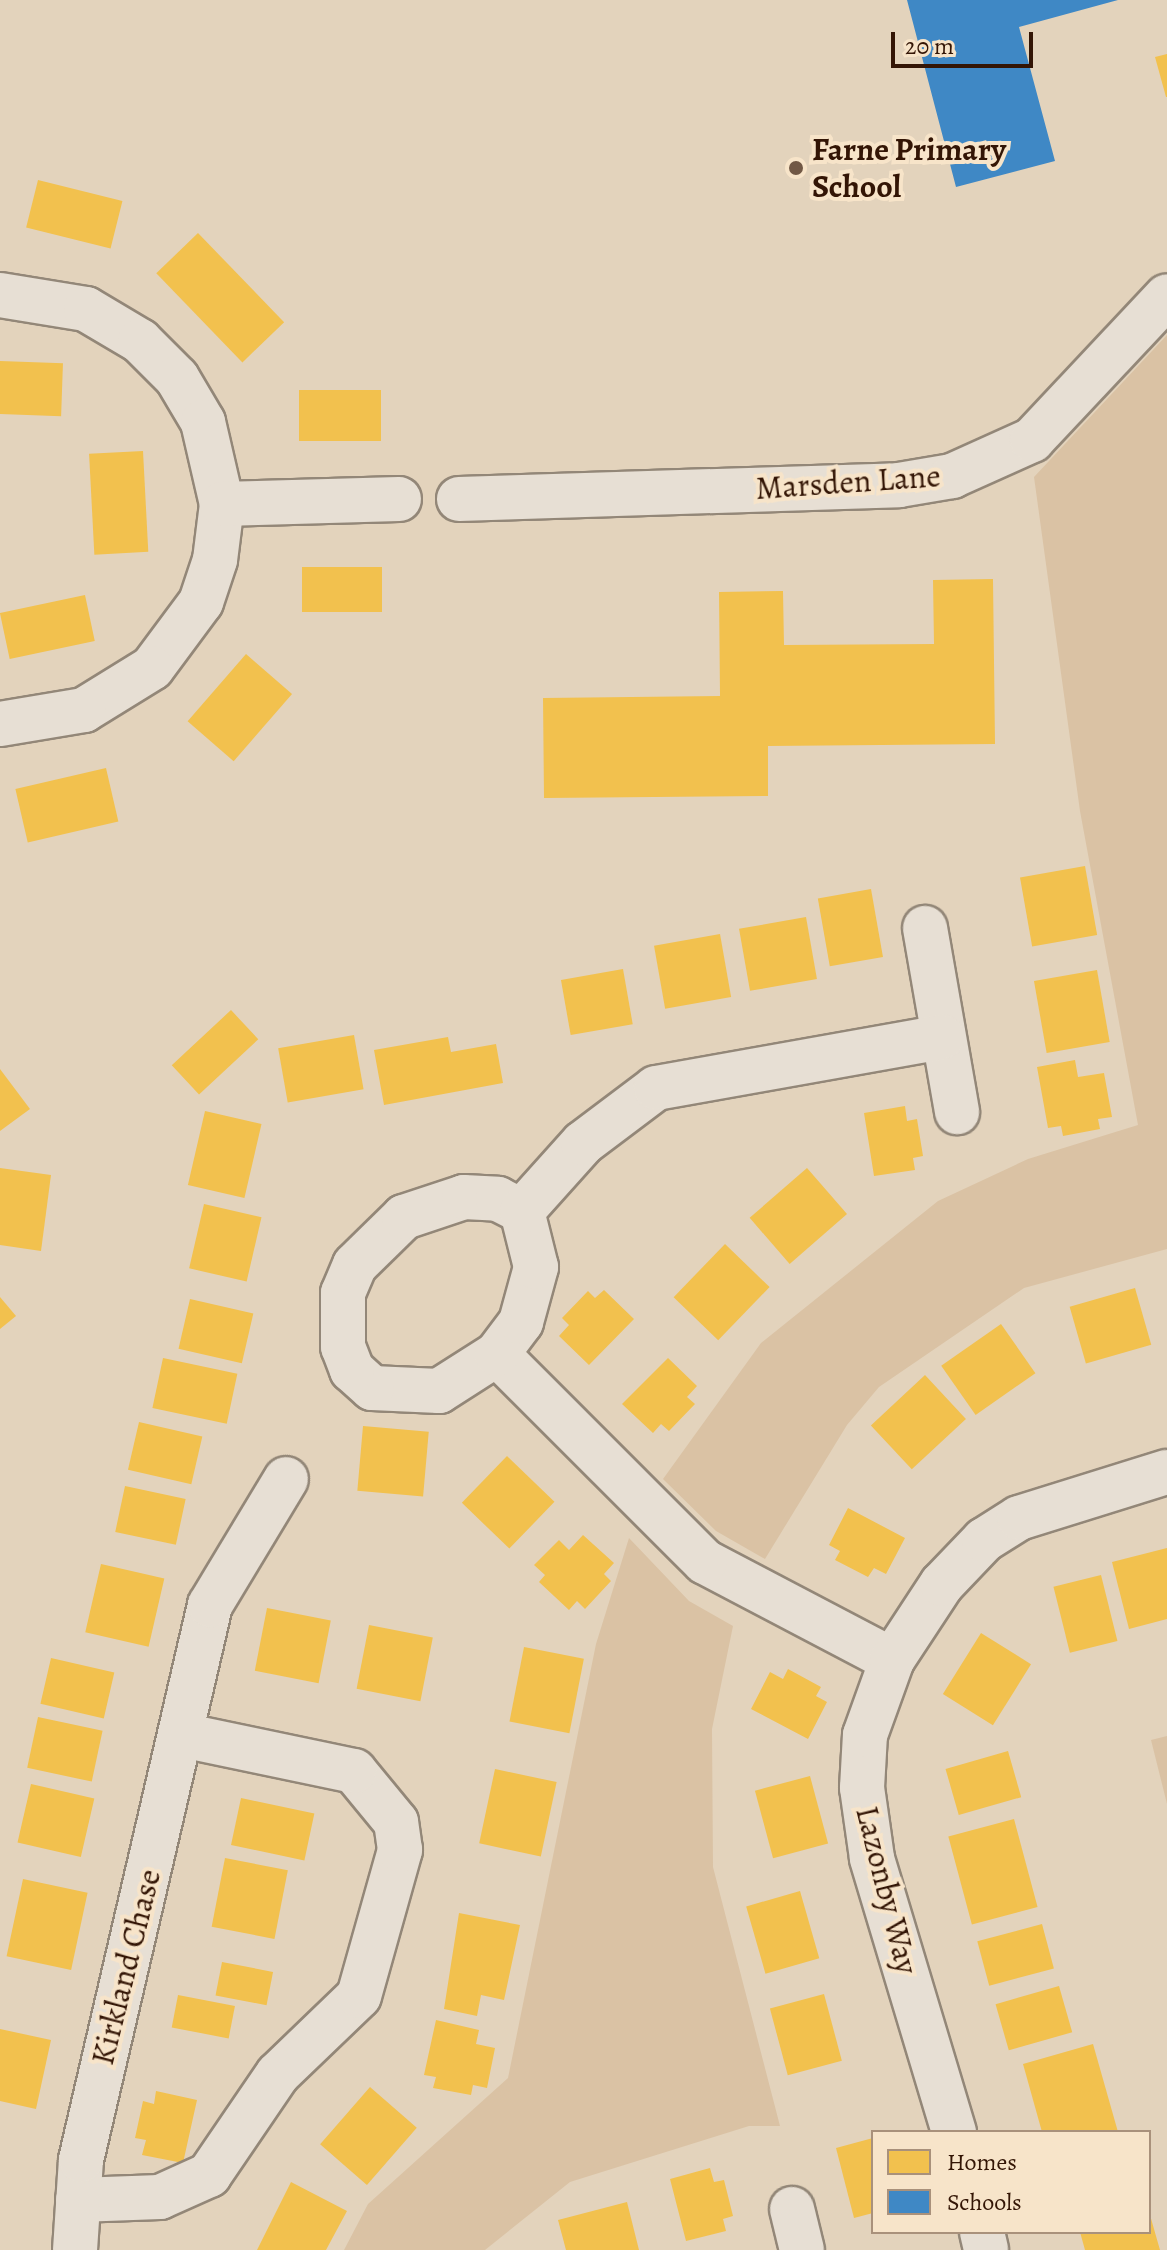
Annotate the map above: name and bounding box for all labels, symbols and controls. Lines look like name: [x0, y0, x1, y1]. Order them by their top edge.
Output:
scale bar: [895, 16, 1037, 66]
text: 20 m: [905, 30, 954, 62]
place label: Farne Primary School: [812, 131, 1006, 206]
marker: Farne Primary School: [787, 159, 805, 177]
street label: Marsden Lane: [754, 456, 942, 508]
street label: Lazonby Way: [848, 1802, 926, 1978]
street label: Kirkland Chase: [83, 1865, 169, 2069]
legend: [871, 2130, 1151, 2234]
text: Homes: [947, 2146, 1017, 2178]
text: Schools: [947, 2186, 1022, 2218]

